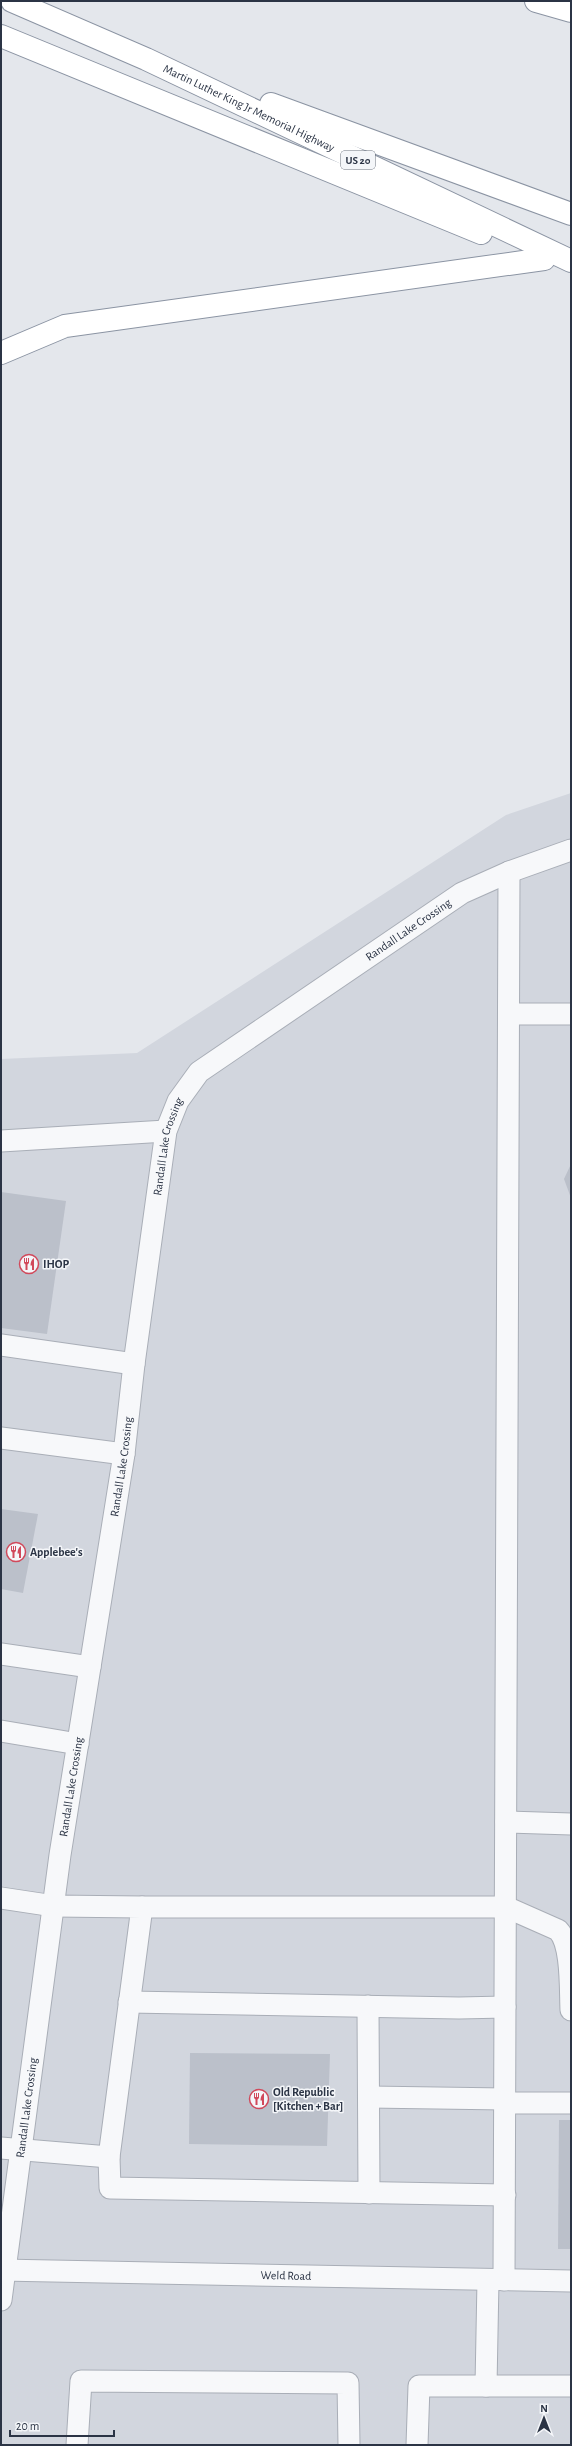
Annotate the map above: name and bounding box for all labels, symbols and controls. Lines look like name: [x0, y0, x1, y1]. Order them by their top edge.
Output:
street label: Martin Luther King Jr Memorial Highway: [161, 62, 336, 155]
road number: US 20: [341, 151, 375, 169]
street label: Randall Lake Crossing: [363, 896, 453, 963]
street label: Randall Lake Crossing: [151, 1095, 185, 1196]
restaurant icon: IHOP: [18, 1253, 40, 1275]
place label: IHOP: [43, 1258, 69, 1270]
street label: Randall Lake Crossing: [108, 1416, 134, 1518]
restaurant icon: Applebee's: [5, 1541, 27, 1563]
place label: Applebee's: [30, 1546, 83, 1558]
street label: Randall Lake Crossing: [57, 1736, 85, 1837]
street label: Randall Lake Crossing: [14, 2057, 39, 2158]
place label: Old Republic [Kitchen + Bar]: [273, 2086, 343, 2112]
restaurant icon: Old Republic [Kitchen + Bar]: [248, 2088, 270, 2110]
street label: Weld Road: [260, 2269, 311, 2282]
north arrow: [524, 2398, 564, 2438]
text: N: [540, 2403, 548, 2414]
scale bar: [10, 2412, 114, 2438]
text: 20 m: [16, 2420, 39, 2432]

